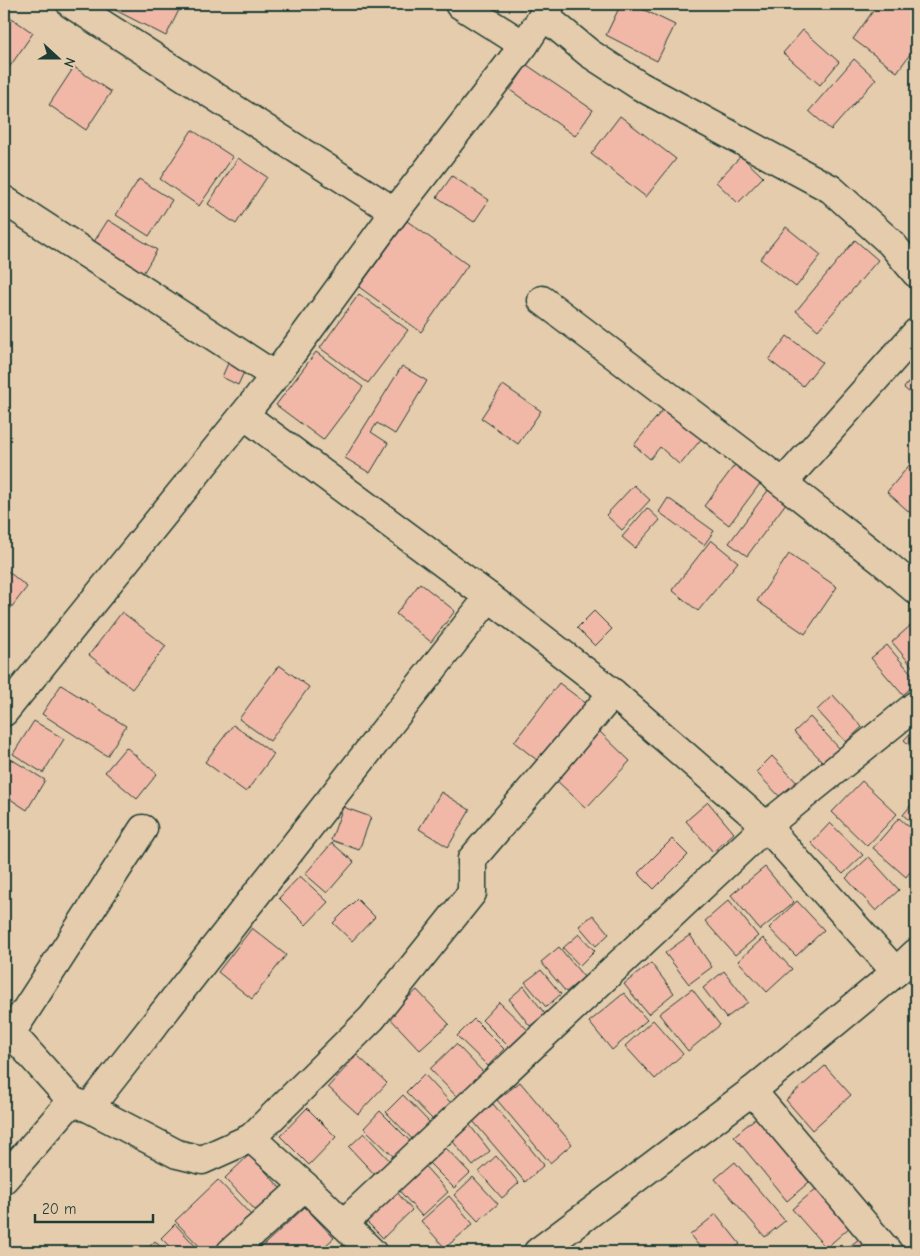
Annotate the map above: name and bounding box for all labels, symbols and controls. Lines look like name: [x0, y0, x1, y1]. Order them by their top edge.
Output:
north arrow: [32, 32, 82, 82]
text: N: [60, 55, 79, 70]
scale bar: [35, 1191, 152, 1223]
text: 20 m: [42, 1200, 76, 1218]

